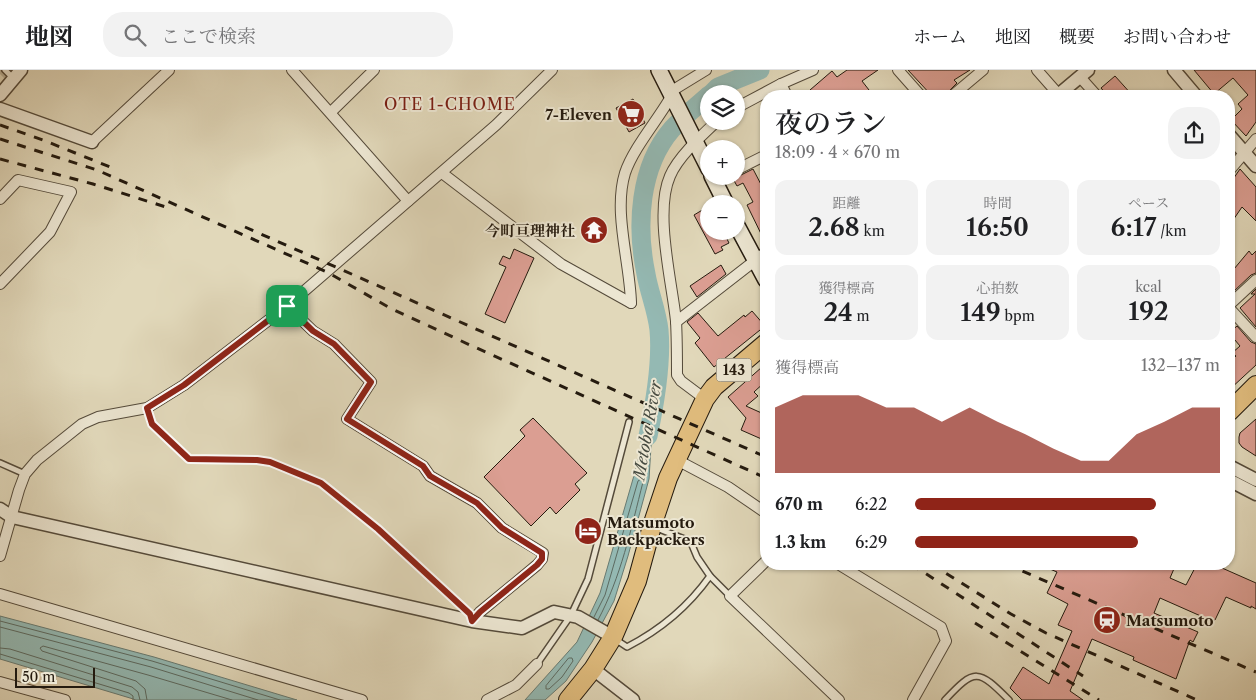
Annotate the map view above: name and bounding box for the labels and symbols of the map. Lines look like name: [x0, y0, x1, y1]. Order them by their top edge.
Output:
district label: OTE 1-CHOME: [384, 94, 516, 114]
supermarket icon: 7-Eleven: [616, 99, 646, 129]
place label: 7-Eleven: [545, 105, 613, 124]
temple icon: 今町亘理神社: [579, 215, 609, 245]
place label: 今町亘理神社: [485, 221, 575, 240]
pin: [266, 285, 308, 327]
road number: 143: [716, 358, 752, 382]
water label: Metoba River: [628, 377, 666, 483]
place label: Matsumoto Backpackers: [607, 513, 705, 549]
hotel icon: Matsumoto Backpackers: [573, 516, 603, 546]
station icon: Matsumoto: [1092, 605, 1122, 635]
place label: Matsumoto: [1126, 611, 1213, 630]
scale bar: [15, 665, 95, 688]

